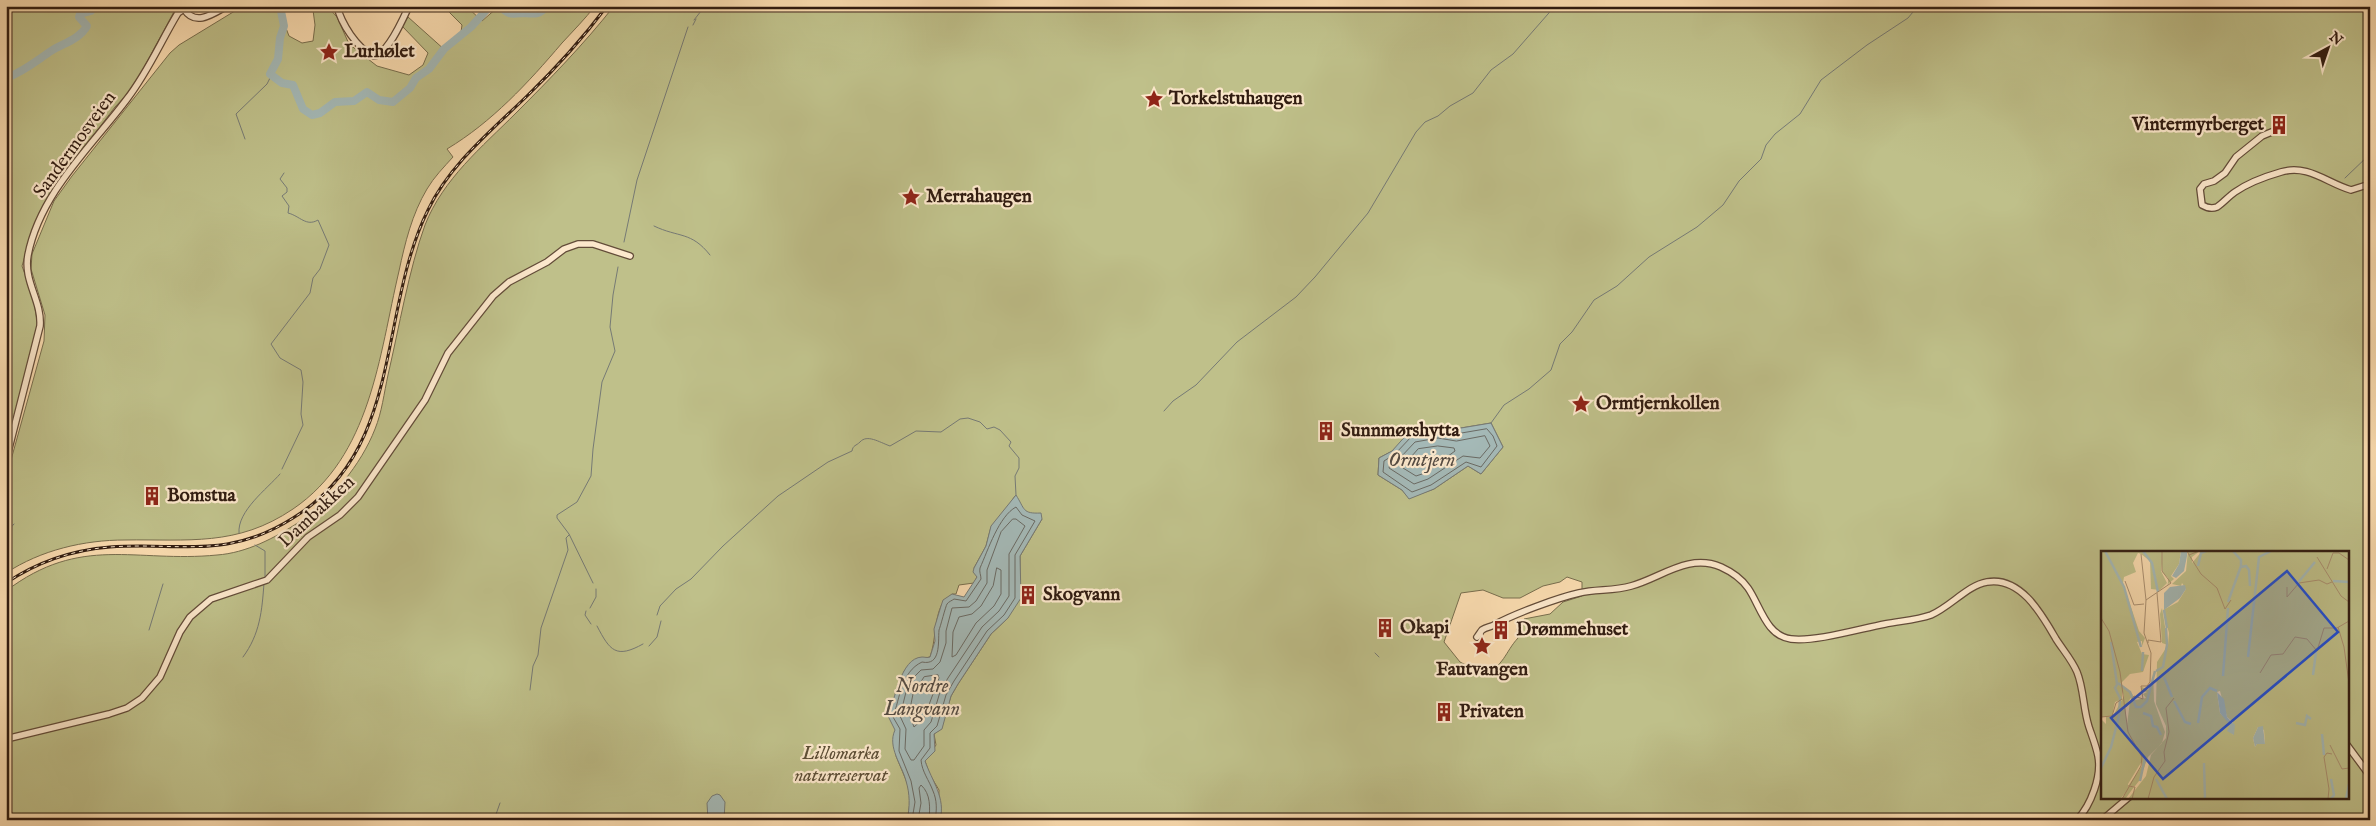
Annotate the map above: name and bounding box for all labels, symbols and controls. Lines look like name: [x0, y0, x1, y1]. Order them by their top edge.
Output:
north arrow: [2304, 22, 2354, 72]
text: N: [2325, 27, 2346, 50]
place label: Lurhølet: [344, 40, 415, 64]
place icon: Lurhølet: [318, 41, 340, 63]
street label: Sandermosveien: [28, 87, 122, 203]
place label: Torkelstuhaugen: [1168, 87, 1303, 111]
place icon: Torkelstuhaugen: [1143, 88, 1165, 110]
place label: Vintermyrberget: [2131, 113, 2264, 137]
building icon: Vintermyrberget: [2268, 114, 2290, 136]
place label: Merrahaugen: [926, 185, 1032, 209]
place icon: Merrahaugen: [900, 186, 922, 208]
place label: Ormtjernkollen: [1596, 392, 1720, 416]
place icon: Ormtjernkollen: [1570, 393, 1592, 415]
place label: Sunnmørshytta: [1341, 419, 1461, 443]
building icon: Sunnmørshytta: [1315, 420, 1337, 442]
water label: Ormtjern: [1389, 448, 1455, 473]
street label: Dambakken: [274, 471, 360, 553]
place label: Bomstua: [167, 484, 237, 508]
building icon: Bomstua: [141, 485, 163, 507]
inset map: [2101, 551, 2348, 798]
place label: Skogvann: [1043, 583, 1120, 607]
building icon: Skogvann: [1017, 584, 1039, 606]
place label: Okapi: [1400, 616, 1449, 640]
building icon: Okapi: [1374, 617, 1396, 639]
place label: Drømmehuset: [1516, 618, 1629, 642]
building icon: Drømmehuset: [1490, 619, 1512, 641]
place icon: Fautvangen: [1471, 635, 1493, 657]
place label: Fautvangen: [1436, 658, 1528, 682]
water label: Nordre Langvann: [883, 674, 960, 723]
place label: Privaten: [1459, 700, 1524, 724]
building icon: Privaten: [1433, 701, 1455, 723]
park label: Lillomarka naturreservat: [794, 742, 888, 788]

